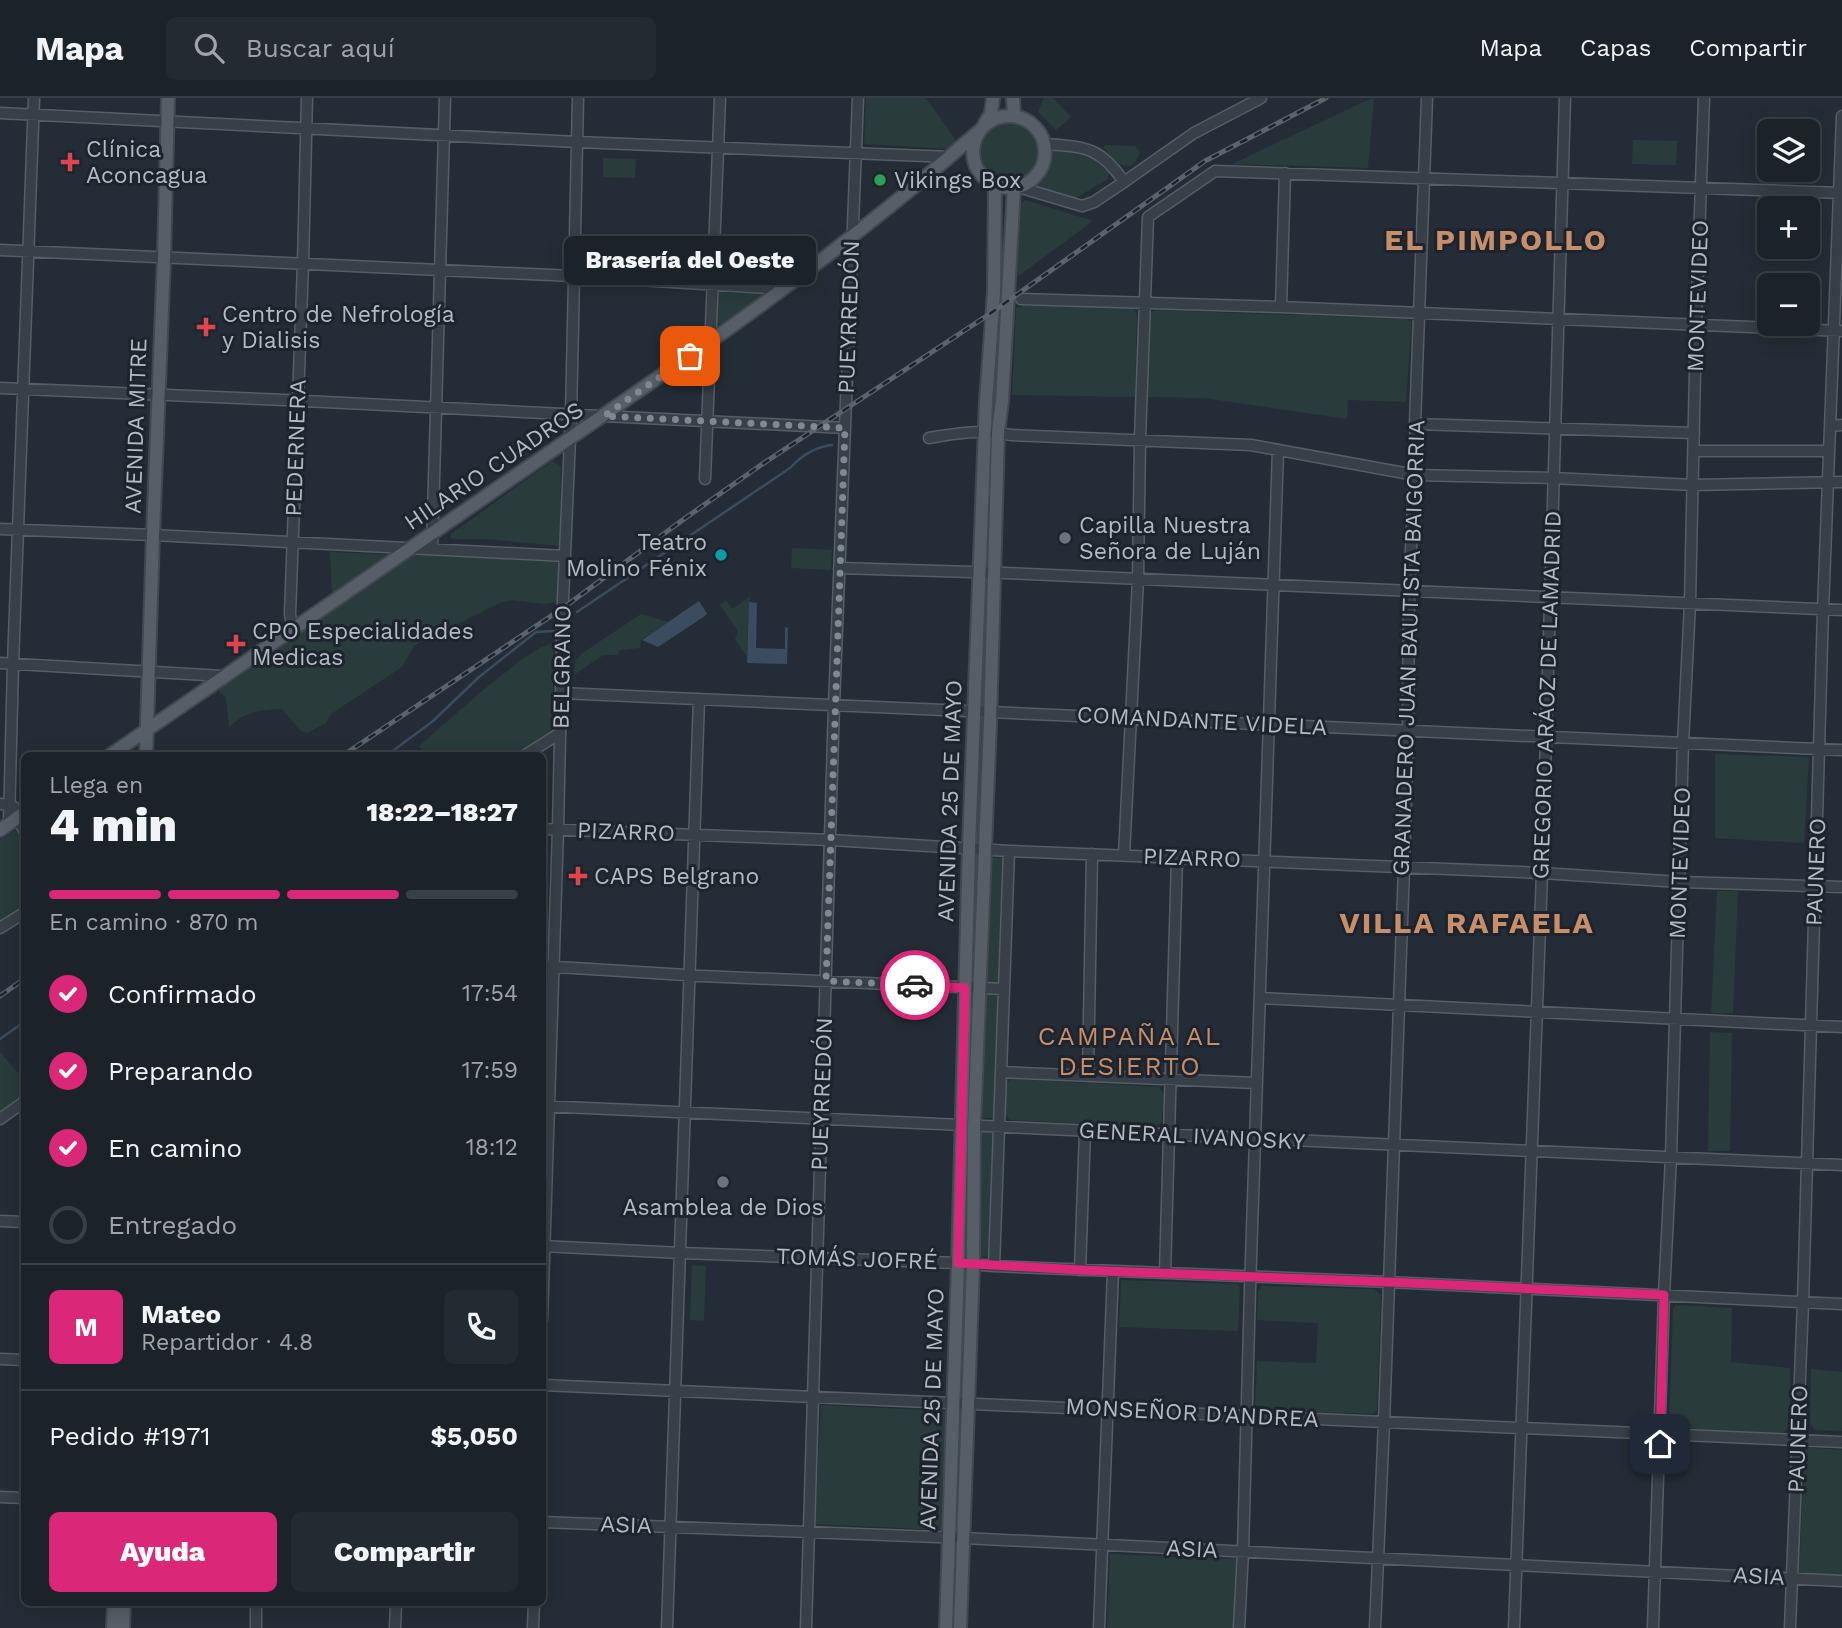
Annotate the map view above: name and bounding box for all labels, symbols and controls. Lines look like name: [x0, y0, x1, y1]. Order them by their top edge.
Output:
search box: [166, 17, 656, 80]
text: Mapa: [35, 29, 124, 68]
icon: search: [190, 29, 228, 67]
text: Buscar aquí: [246, 33, 395, 63]
text: Mapa: [1479, 34, 1542, 62]
text: Capas: [1580, 34, 1651, 62]
text: Compartir: [1689, 34, 1807, 62]
map controls: [1757, 119, 1820, 336]
button: layers: [1757, 119, 1820, 182]
place label: Clínica Aconcagua: [86, 136, 207, 189]
marker: Clínica Aconcagua: [60, 152, 80, 172]
place label: Vikings Box: [894, 167, 1021, 194]
marker: Vikings Box: [872, 172, 888, 188]
button: +: [1757, 196, 1820, 259]
street label: MONTEVIDEO: [1682, 220, 1714, 372]
district label: EL PIMPOLLO: [1384, 222, 1608, 257]
callout: Brasería del Oeste: [564, 237, 816, 286]
street label: PUEYRREDÓN: [832, 240, 865, 394]
text: Brasería del Oeste: [586, 247, 794, 274]
button: −: [1757, 273, 1820, 336]
place label: Centro de Nefrología y Dialisis: [222, 301, 455, 354]
marker: Centro de Nefrología y Dialisis: [196, 317, 216, 337]
pin: [660, 326, 720, 386]
icon: bag: [671, 337, 709, 375]
street label: AVENIDA MITRE: [119, 338, 153, 514]
street label: PEDERNERA: [280, 379, 312, 517]
street label: HILARIO CUADROS: [399, 396, 589, 536]
street label: GRANADERO JUAN BAUTISTA BAIGORRIA: [1388, 419, 1430, 877]
street label: GREGORIO ARÁOZ DE LAMADRID: [1527, 510, 1567, 880]
place label: Capilla Nuestra Señora de Luján: [1079, 512, 1261, 565]
place label: Teatro Molino Fénix: [566, 529, 707, 582]
marker: Capilla Nuestra Señora de Luján: [1057, 530, 1073, 546]
marker: Teatro Molino Fénix: [713, 547, 729, 563]
street label: BELGRANO: [547, 605, 577, 729]
place label: CPO Especialidades Medicas: [252, 618, 474, 671]
marker: CPO Especialidades Medicas: [226, 634, 246, 654]
street label: AVENIDA 25 DE MAYO: [932, 679, 968, 923]
street label: COMANDANTE VIDELA: [1076, 701, 1328, 741]
text: Llega en: [49, 772, 143, 799]
street label: MONTEVIDEO: [1664, 787, 1696, 939]
text: 18:22–18:27: [366, 797, 518, 827]
text: 4 min: [49, 798, 177, 852]
street label: PIZARRO: [576, 817, 676, 847]
street label: PAUNERO: [1801, 818, 1831, 926]
street label: PIZARRO: [1142, 843, 1242, 873]
place label: CAPS Belgrano: [594, 863, 759, 890]
marker: CAPS Belgrano: [568, 866, 588, 886]
district label: VILLA RAFAELA: [1339, 905, 1595, 940]
text: En camino · 870 m: [49, 909, 258, 936]
courier: [880, 950, 950, 1020]
icon: car: [896, 966, 934, 1004]
icon: check: [49, 975, 87, 1013]
text: Confirmado: [108, 979, 257, 1009]
text: 17:54: [462, 980, 518, 1007]
street label: PUEYRREDÓN: [805, 1017, 838, 1171]
district label: CAMPAÑA AL DESIERTO: [1038, 1021, 1222, 1081]
icon: check: [49, 1052, 87, 1090]
text: Preparando: [108, 1056, 253, 1086]
text: 17:59: [462, 1057, 518, 1084]
street label: GENERAL IVANOSKY: [1078, 1117, 1306, 1155]
icon: check: [49, 1129, 87, 1167]
text: En camino: [108, 1133, 242, 1163]
text: 18:12: [466, 1134, 518, 1161]
marker: Asamblea de Dios: [715, 1174, 731, 1190]
place label: Asamblea de Dios: [622, 1194, 824, 1221]
text: Entregado: [108, 1210, 237, 1240]
street label: TOMÁS JOFRÉ: [776, 1243, 938, 1275]
street label: AVENIDA 25 DE MAYO: [914, 1287, 950, 1531]
button: phone: [444, 1290, 518, 1364]
text: Mateo: [141, 1299, 221, 1329]
text: M: [74, 1312, 98, 1342]
text: Repartidor · 4.8: [141, 1329, 313, 1356]
street label: PAUNERO: [1783, 1385, 1813, 1493]
street label: MONSEÑOR D'ANDREA: [1065, 1393, 1319, 1433]
pin: [1630, 1414, 1690, 1474]
text: Pedido #1971: [49, 1421, 211, 1451]
text: $5,050: [430, 1421, 518, 1451]
icon: home: [1641, 1425, 1679, 1463]
street label: ASIA: [600, 1511, 652, 1539]
button: Ayuda: [49, 1512, 277, 1592]
button: Compartir: [291, 1512, 518, 1592]
street label: ASIA: [1165, 1534, 1219, 1564]
street label: ASIA: [1732, 1561, 1786, 1591]

